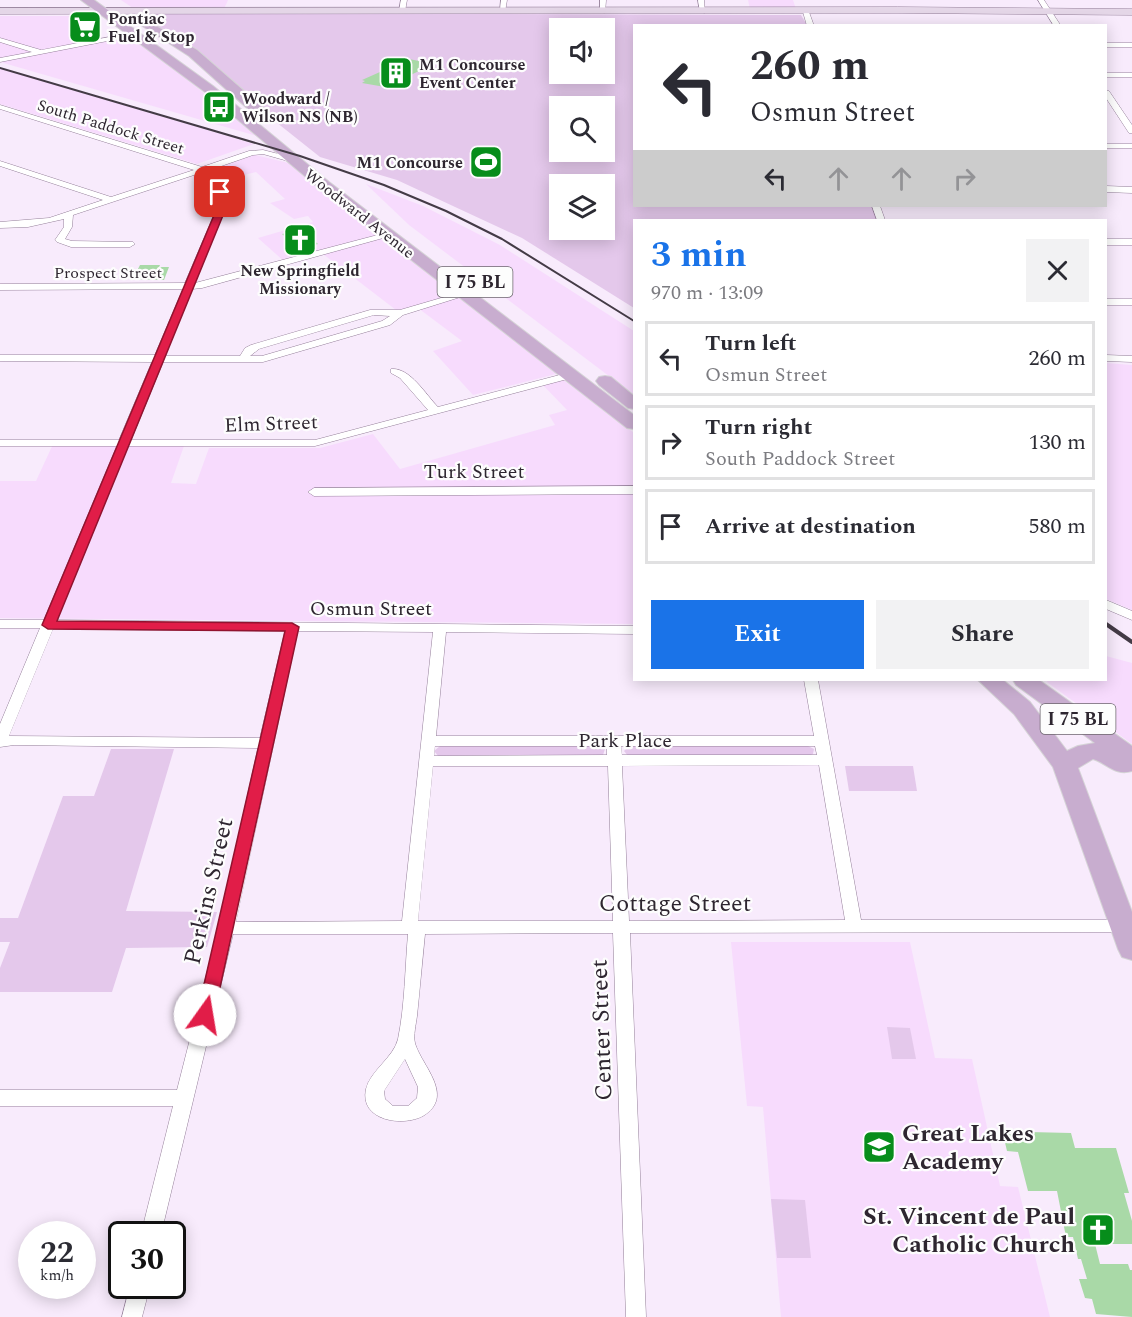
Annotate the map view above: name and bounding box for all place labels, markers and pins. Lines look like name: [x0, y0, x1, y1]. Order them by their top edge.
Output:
place label: Pontiac Fuel & Stop: [108, 7, 194, 49]
supermarket icon: Pontiac Fuel & Stop: [67, 9, 103, 45]
place label: M1 Concourse Event Center: [419, 53, 526, 95]
building icon: M1 Concourse Event Center: [378, 55, 414, 91]
place label: Woodward / Wilson NS (NB): [242, 87, 358, 129]
bus stop icon: Woodward / Wilson NS (NB): [201, 89, 237, 125]
sports icon: M1 Concourse: [468, 144, 504, 180]
place label: M1 Concourse: [357, 151, 463, 175]
pin: [194, 166, 245, 217]
church icon: New Springfield Missionary: [282, 222, 318, 258]
place label: New Springfield Missionary: [240, 259, 360, 301]
place label: Great Lakes Academy: [902, 1116, 1034, 1180]
school or university icon: Great Lakes Academy: [861, 1129, 897, 1165]
place label: St. Vincent de Paul Catholic Church: [863, 1199, 1075, 1263]
church icon: St. Vincent de Paul Catholic Church: [1080, 1212, 1116, 1248]

